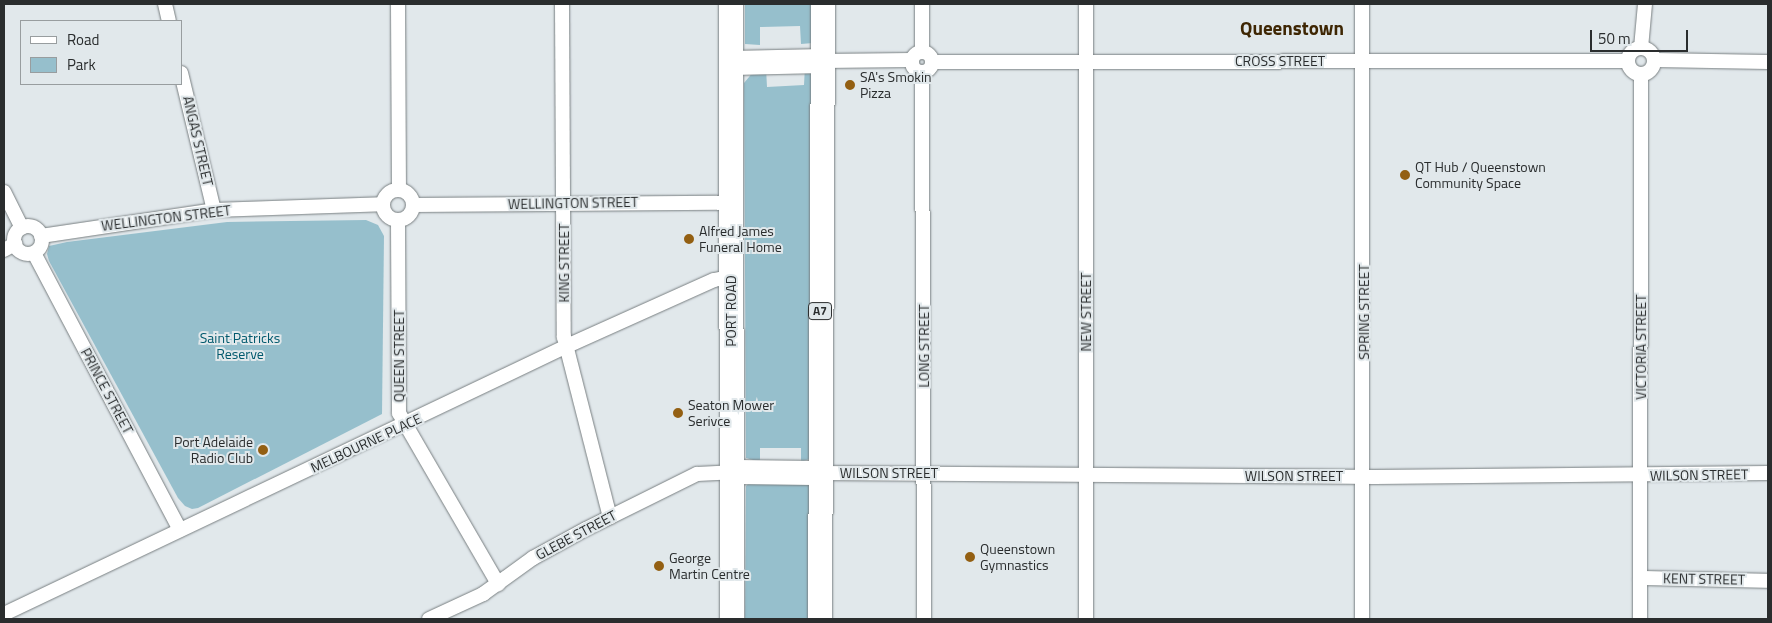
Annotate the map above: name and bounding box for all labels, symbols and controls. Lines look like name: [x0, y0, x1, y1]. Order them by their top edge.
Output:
district label: Queenstown: [1240, 17, 1344, 39]
legend: [20, 20, 182, 85]
scale bar: [1592, 20, 1690, 52]
text: 50 m: [1598, 27, 1631, 50]
text: Road: [67, 28, 99, 51]
text: Park: [67, 53, 96, 76]
street label: CROSS STREET: [1235, 53, 1325, 69]
place label: SA's Smokin Pizza: [860, 69, 932, 102]
marker: SA's Smokin Pizza: [844, 79, 856, 91]
street label: ANGAS STREET: [179, 94, 217, 188]
place label: QT Hub / Queenstown Community Space: [1415, 159, 1546, 192]
marker: QT Hub / Queenstown Community Space: [1399, 169, 1411, 181]
street label: WELLINGTON STREET: [508, 193, 638, 213]
street label: WELLINGTON STREET: [100, 202, 232, 234]
street label: KING STREET: [556, 223, 572, 303]
place label: Alfred James Funeral Home: [699, 223, 782, 256]
marker: Alfred James Funeral Home: [683, 233, 695, 245]
street label: SPRING STREET: [1356, 264, 1372, 360]
street label: NEW STREET: [1078, 272, 1094, 352]
street label: PORT ROAD: [723, 275, 739, 347]
street label: VICTORIA STREET: [1633, 294, 1649, 400]
road number: A7: [808, 302, 832, 321]
street label: LONG STREET: [916, 304, 932, 388]
street label: QUEEN STREET: [391, 310, 407, 402]
park label: Saint Patricks Reserve: [200, 330, 280, 362]
street label: PRINCE STREET: [77, 345, 137, 437]
place label: Seaton Mower Serivce: [688, 397, 774, 430]
marker: Seaton Mower Serivce: [672, 407, 684, 419]
street label: MELBOURNE PLACE: [308, 410, 424, 476]
place label: Port Adelaide Radio Club: [174, 434, 253, 467]
marker: Port Adelaide Radio Club: [257, 444, 269, 456]
street label: WILSON STREET: [840, 465, 938, 481]
street label: WILSON STREET: [1650, 466, 1748, 484]
street label: WILSON STREET: [1245, 468, 1343, 484]
street label: GLEBE STREET: [533, 507, 619, 563]
place label: Queenstown Gymnastics: [980, 541, 1055, 574]
place label: George Martin Centre: [669, 550, 750, 582]
marker: Queenstown Gymnastics: [964, 551, 976, 563]
marker: George Martin Centre: [653, 560, 665, 572]
street label: KENT STREET: [1663, 570, 1745, 588]

